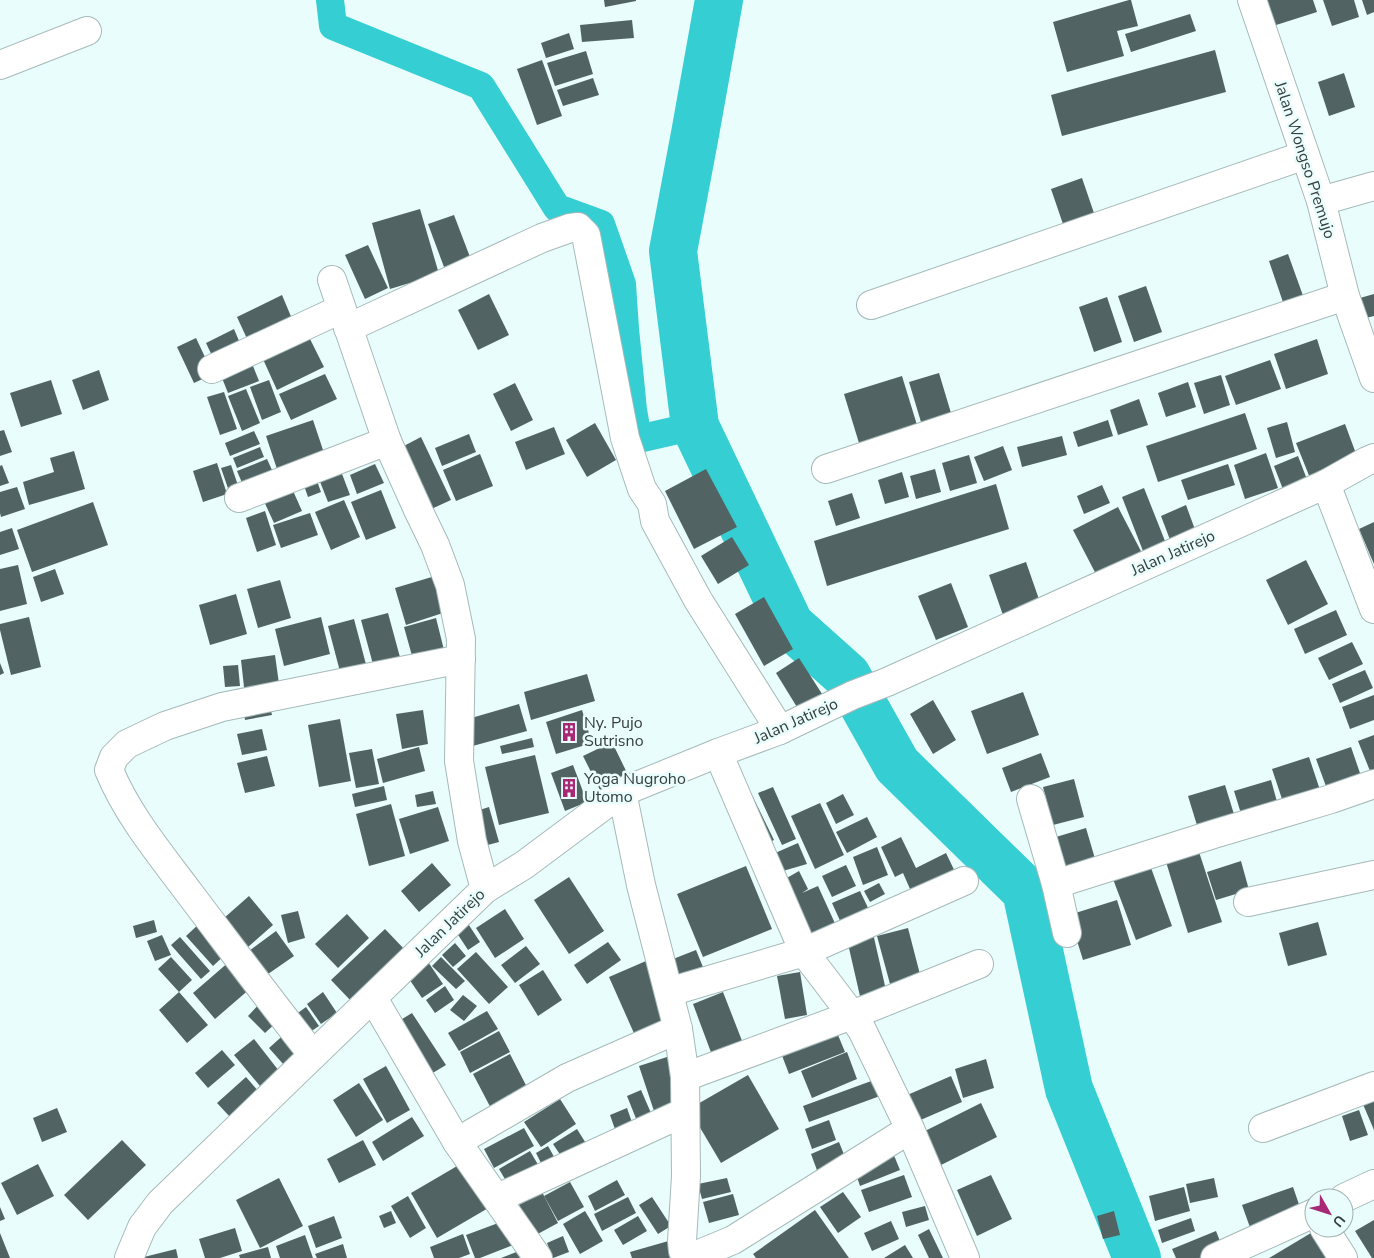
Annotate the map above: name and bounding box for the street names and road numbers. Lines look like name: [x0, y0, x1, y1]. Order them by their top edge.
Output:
street label: Jalan Wongso Premujo: [1269, 78, 1341, 242]
street label: Jalan Jatirejo: [1127, 525, 1219, 582]
street label: Jalan Jatirejo: [750, 693, 842, 750]
street label: Jalan Jatirejo: [409, 884, 490, 963]

